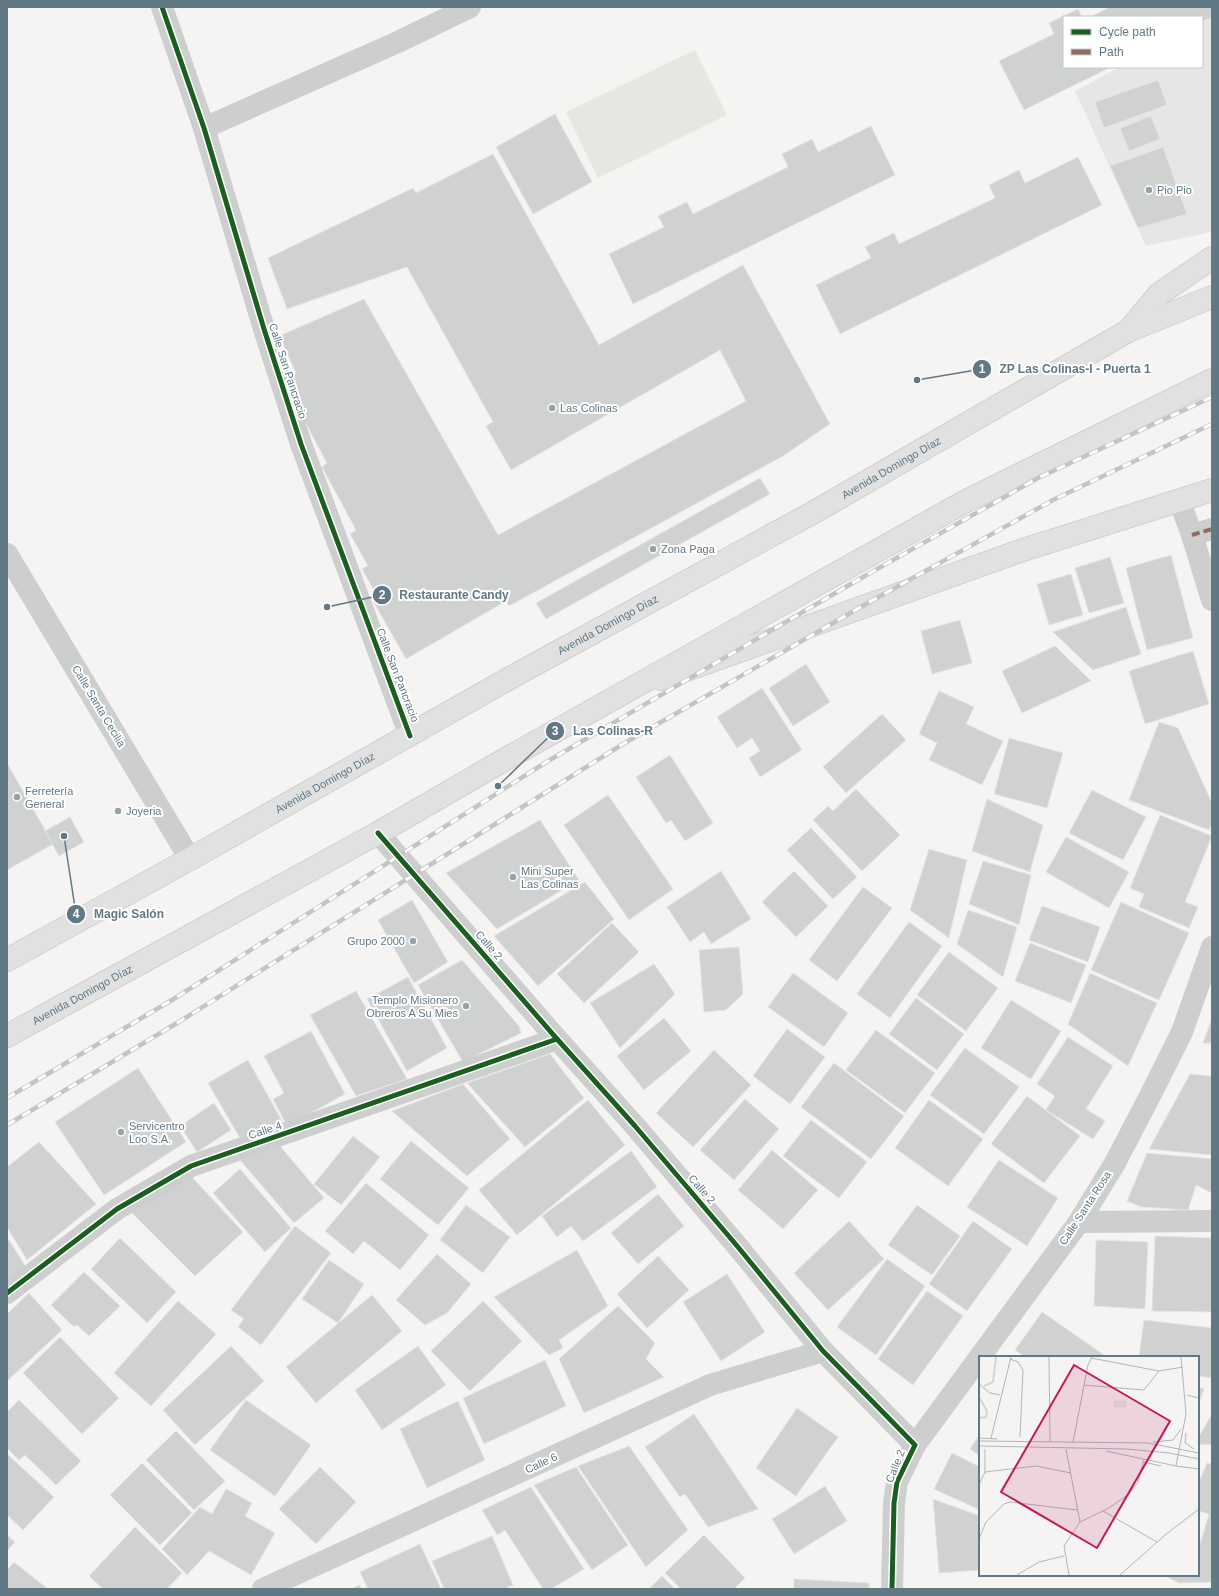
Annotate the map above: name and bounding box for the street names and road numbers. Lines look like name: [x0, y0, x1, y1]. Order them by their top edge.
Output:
street label: Calle San Pancracio: [267, 322, 309, 420]
street label: Avenida Domingo Díaz: [839, 434, 943, 501]
street label: Avenida Domingo Díaz: [555, 592, 660, 657]
street label: Calle San Pancracio: [375, 626, 421, 724]
street label: Calle Santa Cecilia: [70, 663, 129, 750]
street label: Avenida Domingo Díaz: [273, 750, 377, 816]
street label: Calle 2: [473, 928, 505, 962]
street label: Avenida Domingo Díaz: [30, 962, 135, 1027]
street label: Calle 4: [247, 1119, 283, 1141]
street label: Calle Santa Rosa: [1057, 1168, 1114, 1247]
street label: Calle 2: [686, 1172, 718, 1206]
street label: Calle 2: [883, 1448, 907, 1484]
street label: Calle 6: [523, 1450, 559, 1476]

